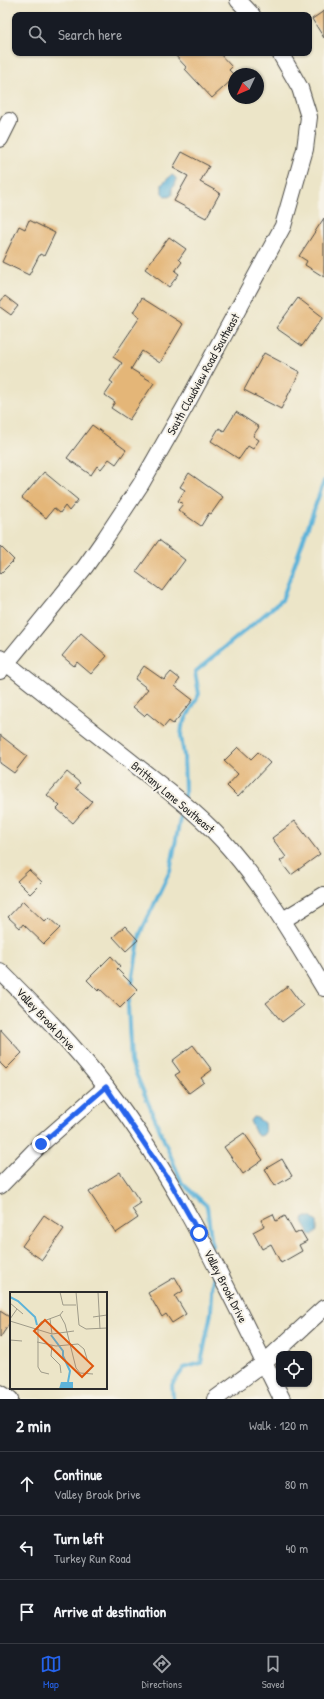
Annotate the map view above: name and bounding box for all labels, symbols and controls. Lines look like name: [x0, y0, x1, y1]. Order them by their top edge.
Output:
search box: [12, 12, 312, 56]
icon: search: [26, 23, 48, 45]
text: Search here: [58, 24, 122, 45]
north arrow: [228, 68, 264, 104]
street label: South Cloudview Road Southeast: [162, 309, 244, 438]
street label: Brittany Lane Southeast: [128, 757, 219, 838]
street label: Valley Brook Drive: [13, 984, 80, 1054]
route end: [32, 1135, 50, 1153]
route start: [190, 1224, 208, 1242]
street label: Valley Brook Drive: [200, 1247, 252, 1326]
inset map: [10, 1292, 107, 1389]
map controls: [276, 1351, 312, 1387]
button: locate: [276, 1351, 312, 1387]
text: 2 min: [16, 1414, 51, 1437]
text: Walk · 120 m: [249, 1416, 308, 1434]
text: Continue: [54, 1464, 102, 1485]
icon: ahead: [16, 1473, 38, 1495]
text: 80 m: [285, 1475, 308, 1493]
text: Valley Brook Drive: [54, 1485, 141, 1503]
text: Turn left: [54, 1528, 104, 1549]
icon: left: [16, 1537, 38, 1559]
text: 40 m: [285, 1539, 308, 1557]
text: Turkey Run Road: [54, 1549, 131, 1567]
icon: arrive: [16, 1601, 38, 1623]
text: Arrive at destination: [54, 1601, 166, 1622]
tab: Map: [40, 1653, 62, 1691]
tab: Directions: [142, 1653, 182, 1691]
tab: Saved: [262, 1653, 284, 1691]

